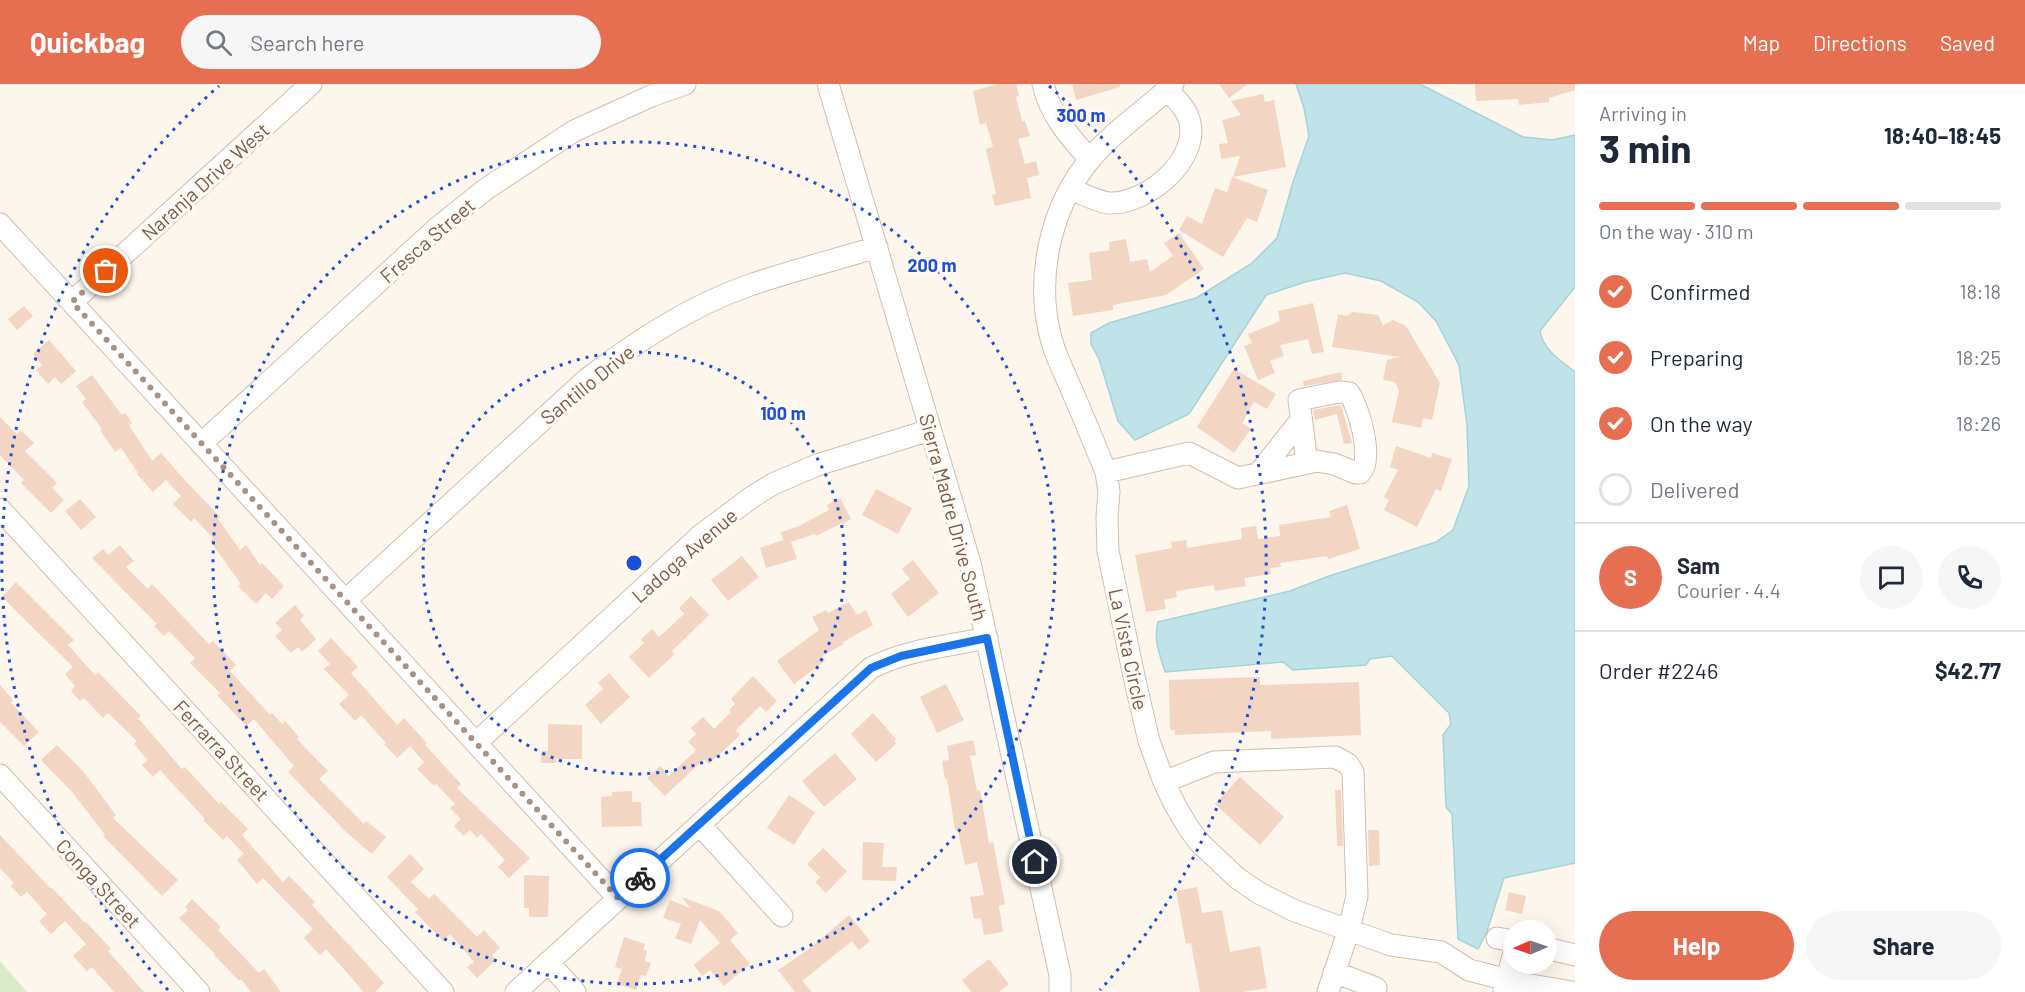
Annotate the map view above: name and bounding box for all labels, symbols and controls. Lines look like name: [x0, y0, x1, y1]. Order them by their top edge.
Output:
search box: [181, 15, 601, 69]
text: Quickbag: [30, 25, 145, 59]
icon: search: [202, 26, 235, 59]
text: Search here: [250, 29, 365, 55]
text: Map: [1743, 30, 1780, 55]
text: Directions: [1813, 30, 1907, 55]
text: Saved: [1940, 30, 1995, 55]
text: Arriving in: [1599, 101, 1687, 125]
text: 300 m: [1057, 104, 1105, 126]
street label: Naranja Drive West: [136, 117, 274, 245]
text: 18:40–18:45: [1884, 122, 2001, 148]
text: 3 min: [1599, 124, 1692, 171]
street label: Fresca Street: [375, 192, 479, 288]
text: On the way · 310 m: [1599, 219, 1754, 243]
pin: [80, 245, 131, 296]
icon: bag: [89, 254, 122, 287]
text: 200 m: [907, 254, 957, 276]
icon: check: [1599, 275, 1632, 308]
text: Confirmed: [1650, 278, 1750, 304]
text: 18:18: [1959, 279, 2001, 303]
street label: Santillo Drive: [535, 339, 639, 429]
icon: check: [1599, 341, 1632, 374]
text: Preparing: [1650, 344, 1743, 370]
text: 18:25: [1956, 345, 2001, 369]
text: 100 m: [760, 402, 806, 424]
icon: check: [1599, 407, 1632, 440]
text: On the way: [1650, 410, 1753, 436]
street label: Sierra Madre Drive South: [915, 411, 993, 623]
text: 18:26: [1956, 411, 2001, 435]
text: Delivered: [1650, 476, 1739, 502]
street label: Ladoga Avenue: [626, 503, 742, 607]
button: chat: [1860, 546, 1923, 609]
button: phone: [1938, 546, 2001, 609]
text: Sam: [1677, 552, 1720, 578]
centre of rings: [624, 553, 644, 573]
text: S: [1624, 564, 1637, 590]
text: Courier · 4.4: [1677, 578, 1781, 602]
street label: La Vista Circle: [1104, 586, 1154, 712]
text: Order #2246: [1599, 657, 1718, 683]
text: $42.77: [1935, 657, 2001, 683]
street label: Ferrarra Street: [169, 695, 275, 805]
street label: Conga Street: [52, 833, 146, 933]
pin: [1009, 836, 1060, 887]
icon: home: [1018, 845, 1051, 878]
courier: [610, 848, 670, 908]
icon: bike: [624, 862, 657, 895]
button: Help: [1599, 911, 1794, 980]
button: Share: [1806, 911, 2001, 980]
north arrow: [1503, 920, 1557, 974]
map controls: [1503, 920, 1557, 974]

